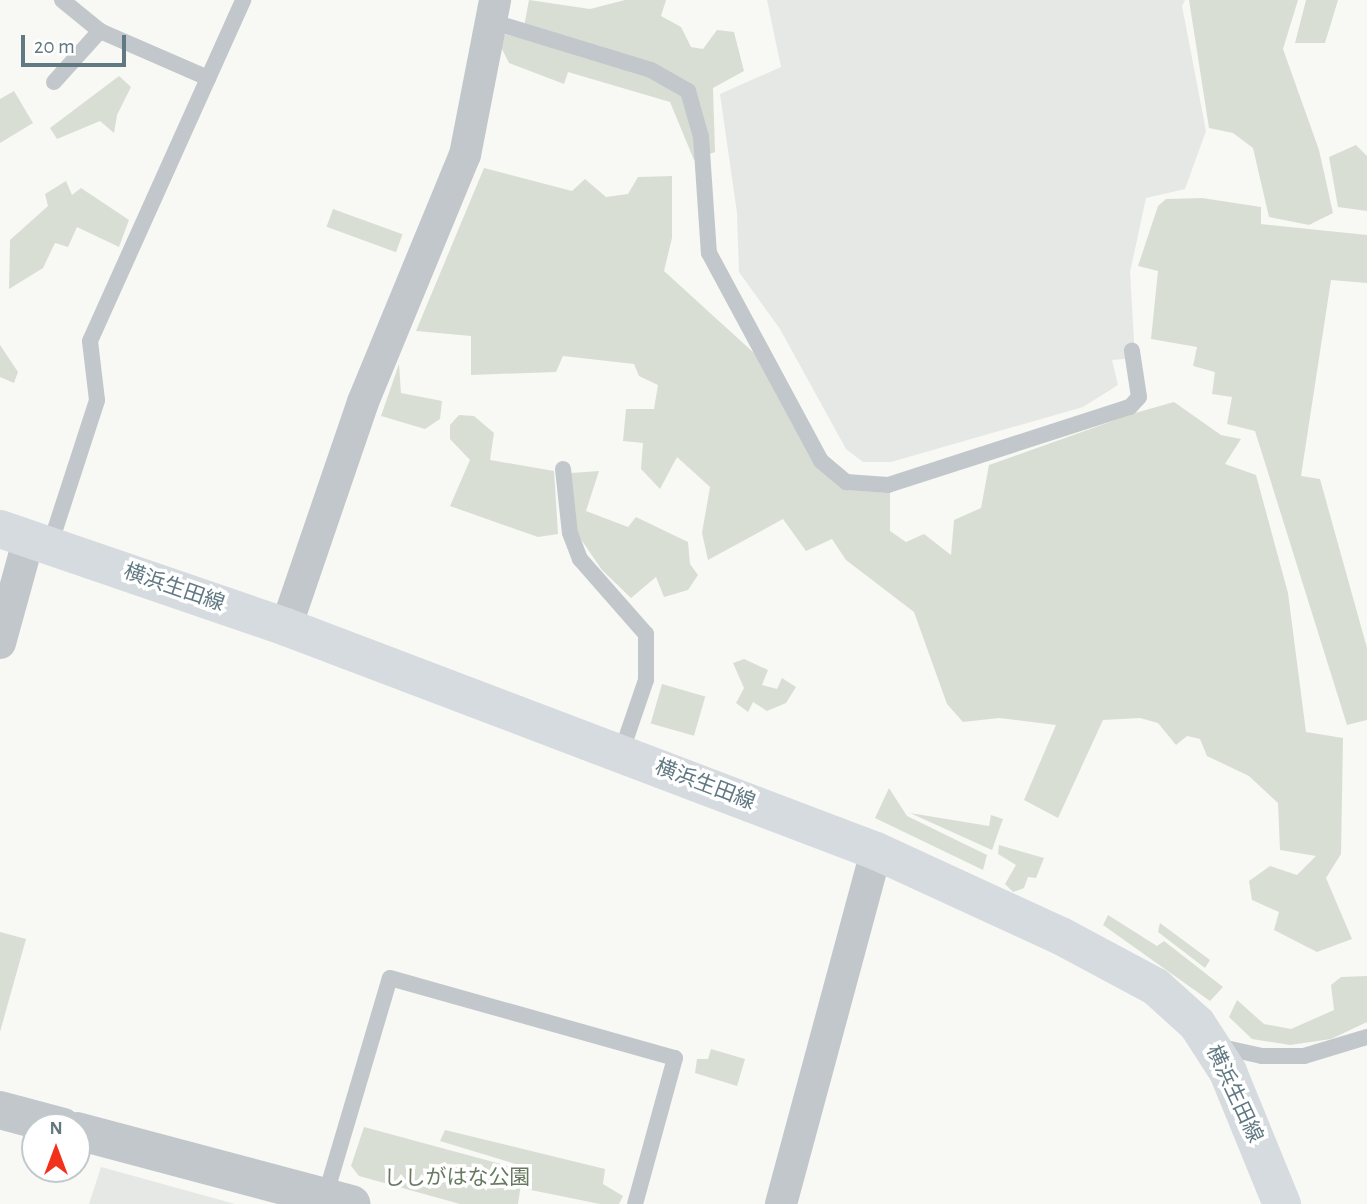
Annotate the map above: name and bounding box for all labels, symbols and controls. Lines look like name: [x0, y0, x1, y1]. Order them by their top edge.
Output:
scale bar: [24, 21, 130, 65]
text: 20 m: [34, 36, 75, 57]
street label: 横浜生田線: [120, 559, 228, 617]
street label: 横浜生田線: [651, 754, 759, 816]
street label: 横浜生田線: [1200, 1041, 1268, 1147]
north arrow: [21, 1113, 91, 1183]
text: N: [49, 1119, 63, 1138]
park label: ししがはな公園: [384, 1165, 530, 1191]

